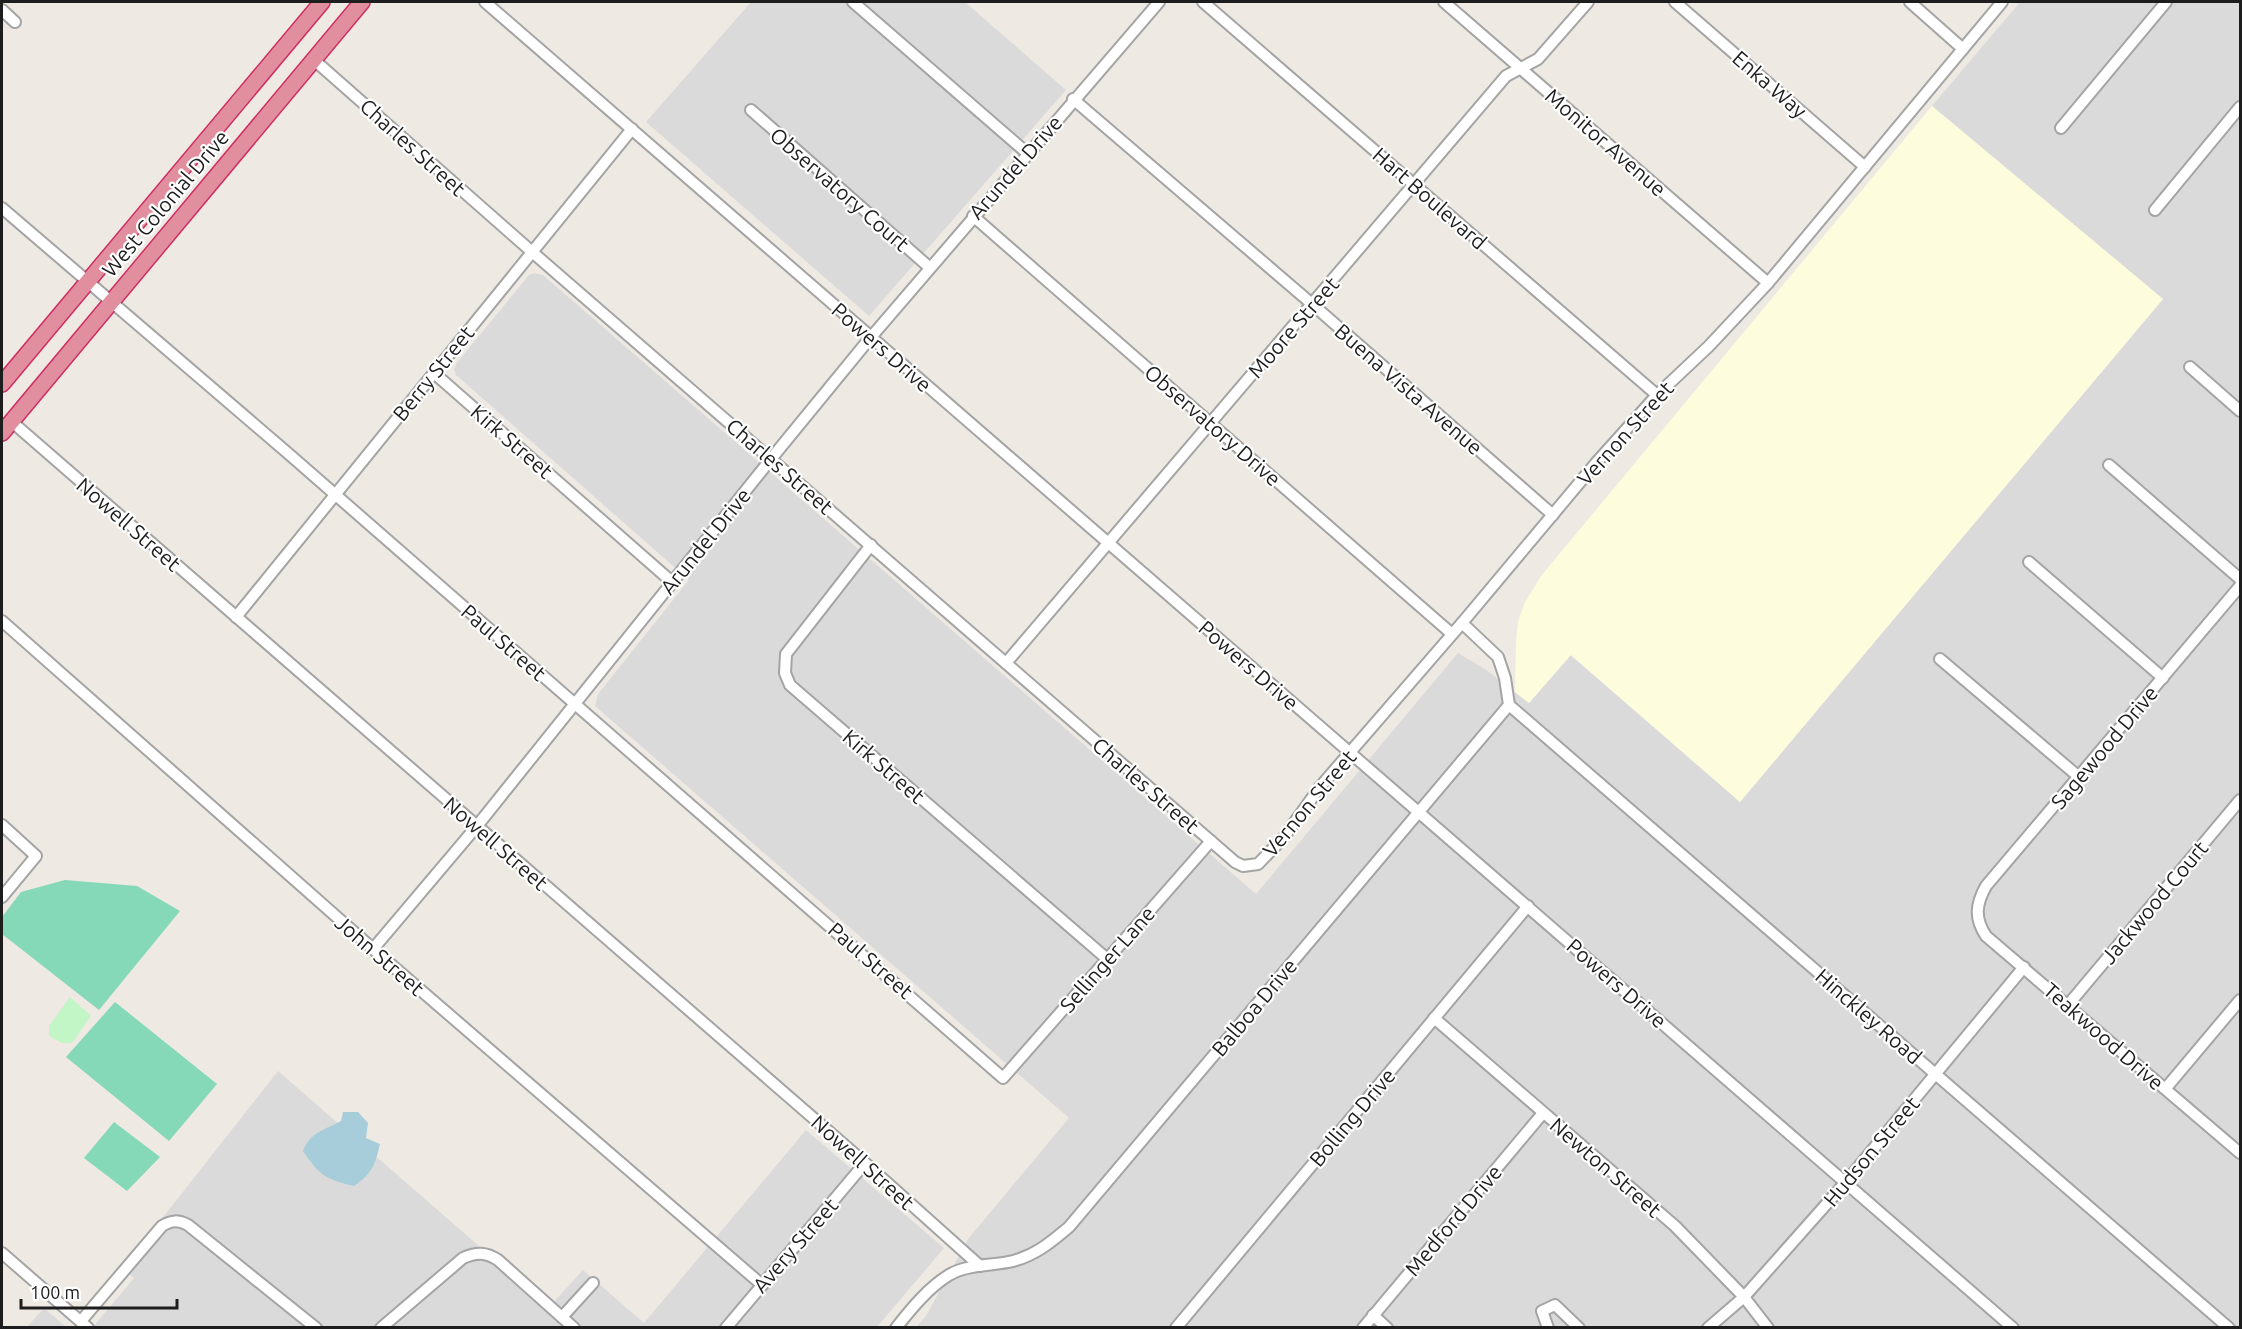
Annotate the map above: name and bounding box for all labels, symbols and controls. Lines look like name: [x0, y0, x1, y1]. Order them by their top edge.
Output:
street label: Enka Way: [1728, 45, 1812, 123]
street label: Monitor Avenue: [1541, 83, 1671, 201]
street label: Charles Street: [355, 93, 471, 201]
street label: Arundel Drive: [963, 110, 1067, 224]
street label: Observatory Court: [766, 122, 914, 256]
street label: West Colonial Drive: [97, 125, 233, 281]
street label: Hart Boulevard: [1368, 142, 1492, 254]
street label: Moore Street: [1243, 272, 1343, 382]
street label: Powers Drive: [827, 297, 937, 397]
street label: Buena Vista Avenue: [1330, 318, 1488, 460]
street label: Berry Street: [388, 321, 478, 425]
street label: Observatory Drive: [1140, 359, 1286, 491]
street label: Vernon Street: [1572, 376, 1678, 490]
street label: Kirk Street: [466, 399, 558, 483]
street label: Charles Street: [722, 413, 838, 519]
street label: Nowell Street: [72, 472, 186, 576]
street label: Arundel Drive: [655, 483, 755, 599]
street label: Paul Street: [457, 599, 551, 685]
street label: Powers Drive: [1194, 615, 1304, 715]
street label: Sagewood Drive: [2046, 681, 2162, 813]
street label: Kirk Street: [838, 724, 930, 808]
street label: Charles Street: [1088, 732, 1204, 838]
street label: Vernon Street: [1257, 745, 1361, 861]
street label: Nowell Street: [439, 791, 553, 895]
street label: Jackwood Court: [2096, 836, 2212, 968]
street label: Sellinger Lane: [1055, 901, 1159, 1017]
street label: John Street: [331, 910, 429, 1000]
street label: Paul Street: [824, 917, 918, 1003]
street label: Powers Drive: [1562, 933, 1672, 1033]
street label: Balboa Drive: [1206, 954, 1302, 1060]
street label: Hinckley Road: [1811, 963, 1927, 1069]
street label: Teakwood Drive: [2039, 977, 2169, 1095]
street label: Bolling Drive: [1304, 1063, 1400, 1171]
street label: Hudson Street: [1818, 1091, 1924, 1211]
street label: Nowell Street: [807, 1110, 919, 1214]
street label: Newton Street: [1546, 1112, 1666, 1222]
street label: Medford Drive: [1400, 1160, 1506, 1280]
street label: Avery Street: [748, 1193, 842, 1297]
scale bar: [21, 1272, 177, 1310]
text: 100 m: [30, 1282, 80, 1302]

